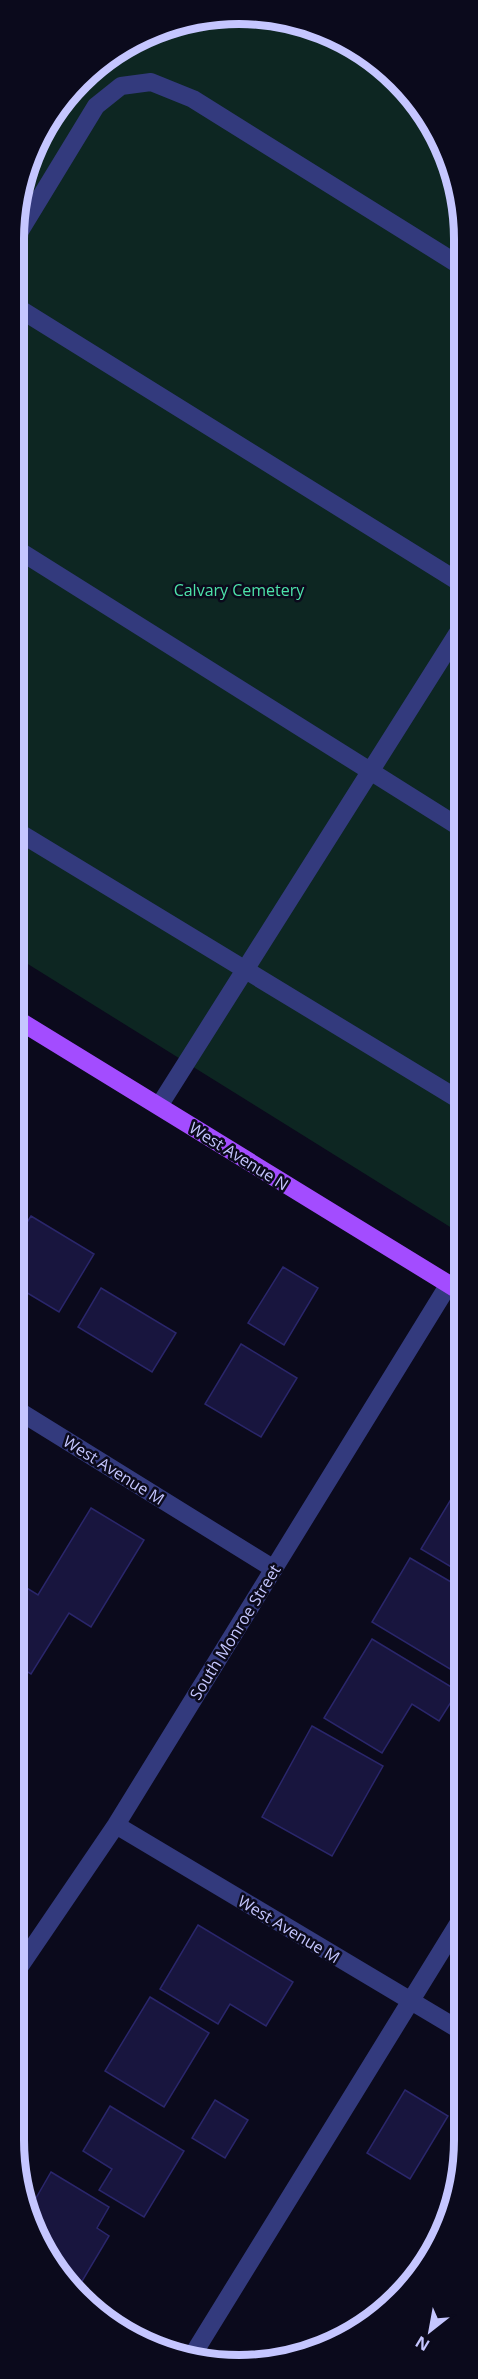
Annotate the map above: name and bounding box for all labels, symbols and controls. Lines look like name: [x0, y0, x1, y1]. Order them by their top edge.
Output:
park label: Calvary Cemetery: [174, 579, 305, 601]
street label: West Avenue N: [185, 1117, 293, 1195]
street label: West Avenue M: [59, 1430, 169, 1510]
street label: South Monroe Street: [184, 1560, 286, 1704]
street label: West Avenue M: [234, 1890, 344, 1968]
north arrow: [400, 2301, 460, 2361]
text: N: [411, 2331, 434, 2357]

